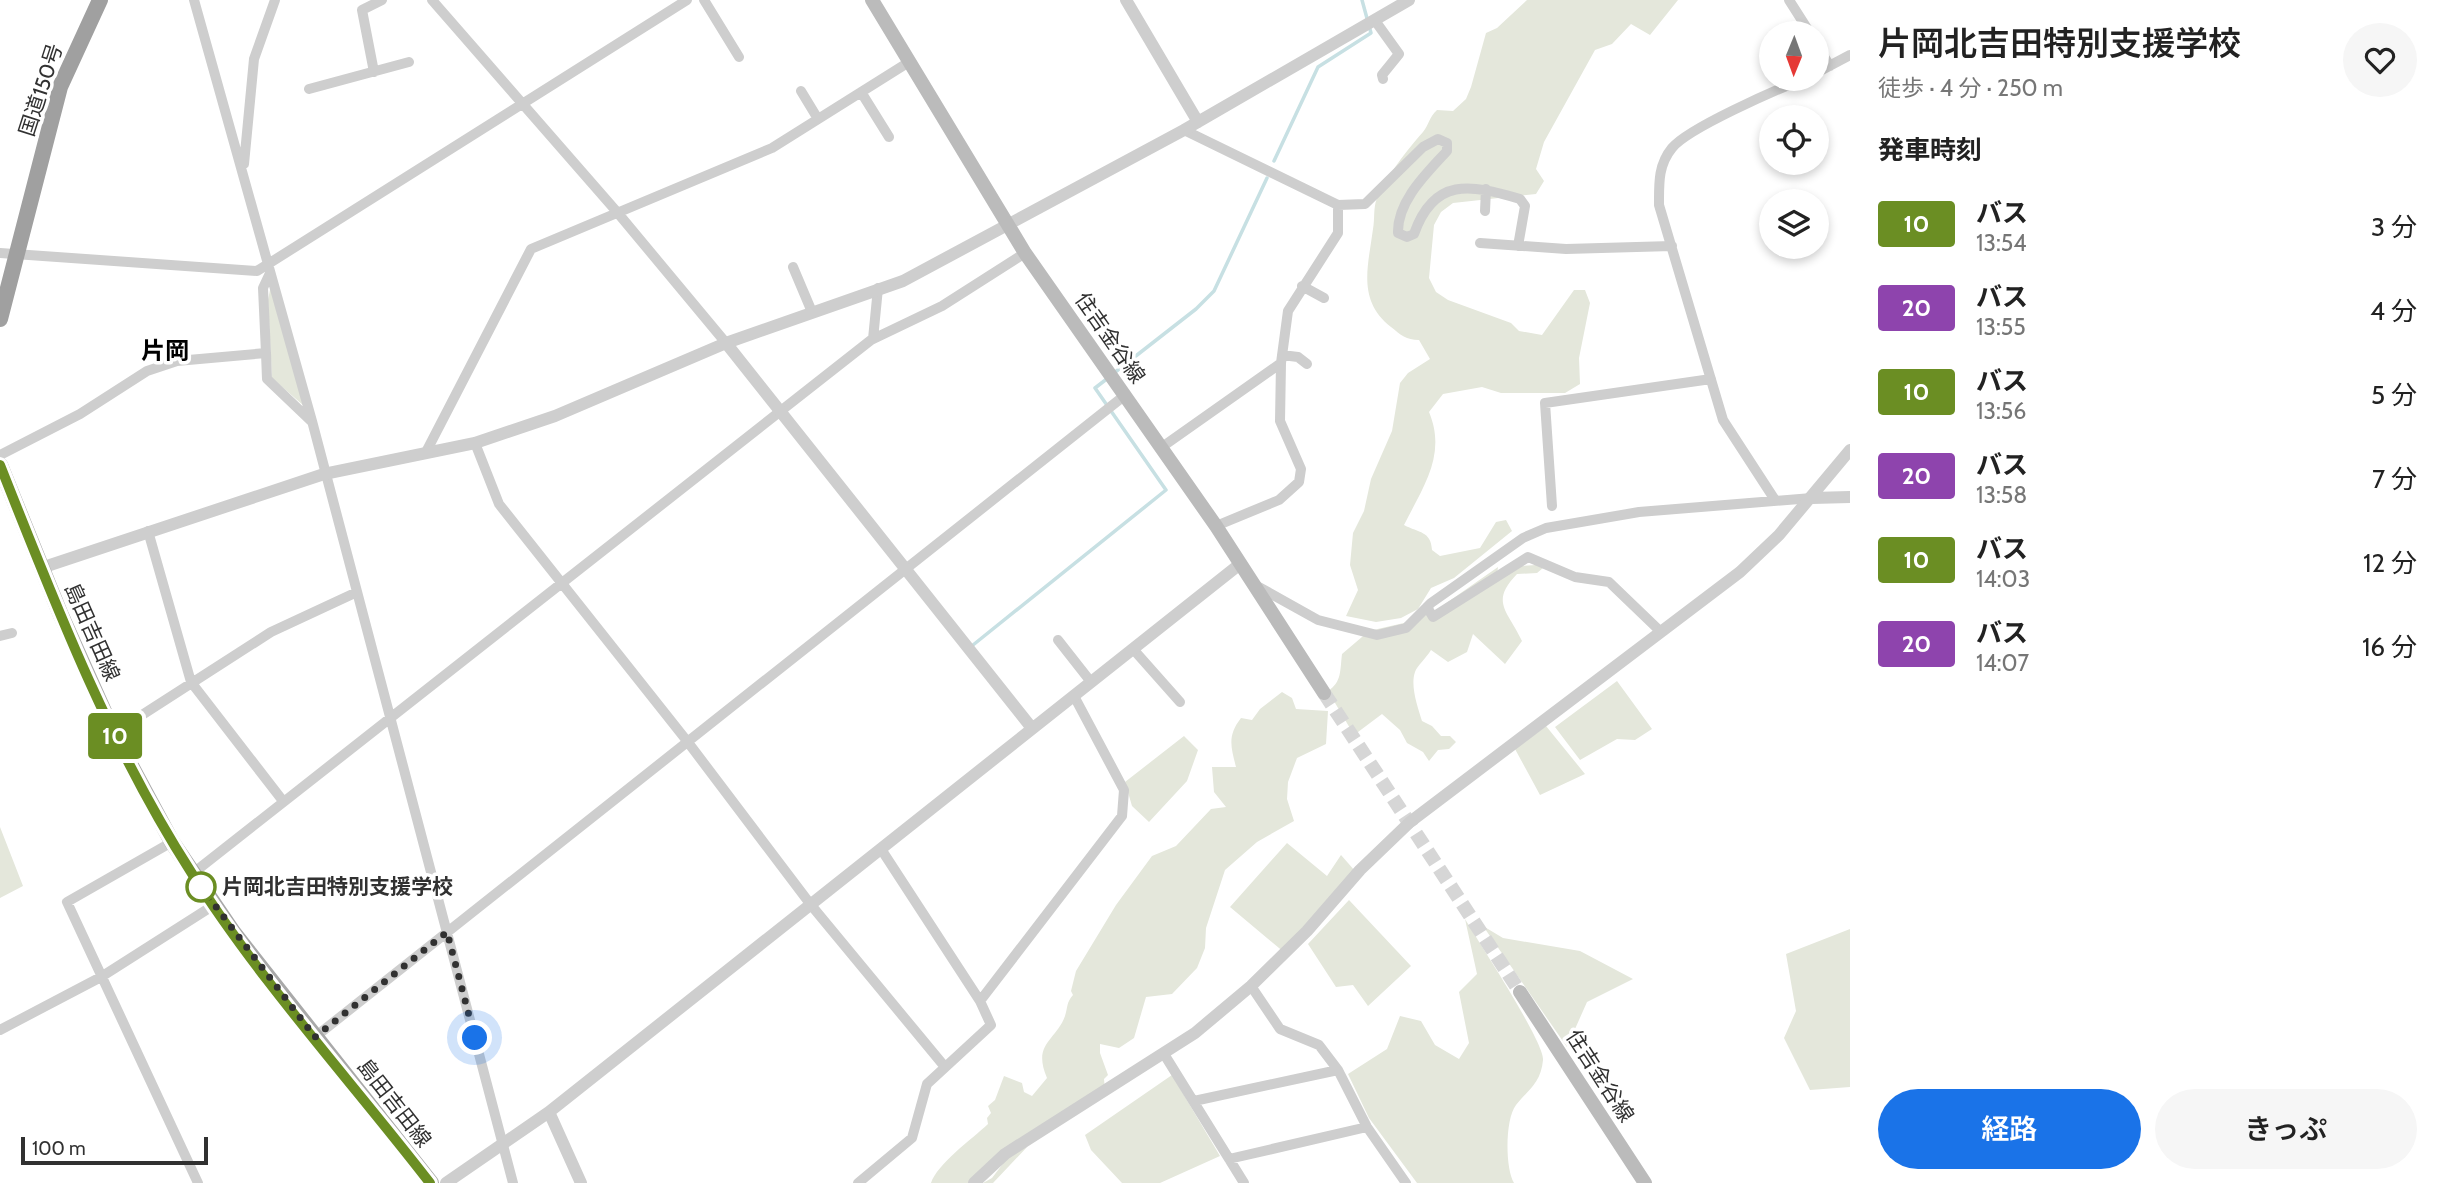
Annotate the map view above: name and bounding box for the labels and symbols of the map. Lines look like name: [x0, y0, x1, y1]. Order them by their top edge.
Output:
north arrow: [1759, 21, 1829, 91]
street label: 国道150号: [14, 40, 67, 139]
street label: 住吉金谷線: [1070, 288, 1151, 388]
district label: 片岡: [141, 336, 189, 365]
street label: 島田吉田線: [60, 579, 125, 685]
line badge: 10: [83, 713, 146, 759]
marker: 片岡北吉田特別支援学校: [186, 872, 216, 902]
place label: 片岡北吉田特別支援学校: [222, 874, 453, 899]
your location: [457, 1020, 492, 1055]
street label: 住吉金谷線: [1561, 1025, 1639, 1127]
street label: 島田吉田線: [352, 1054, 437, 1152]
scale bar: [21, 1134, 208, 1166]

